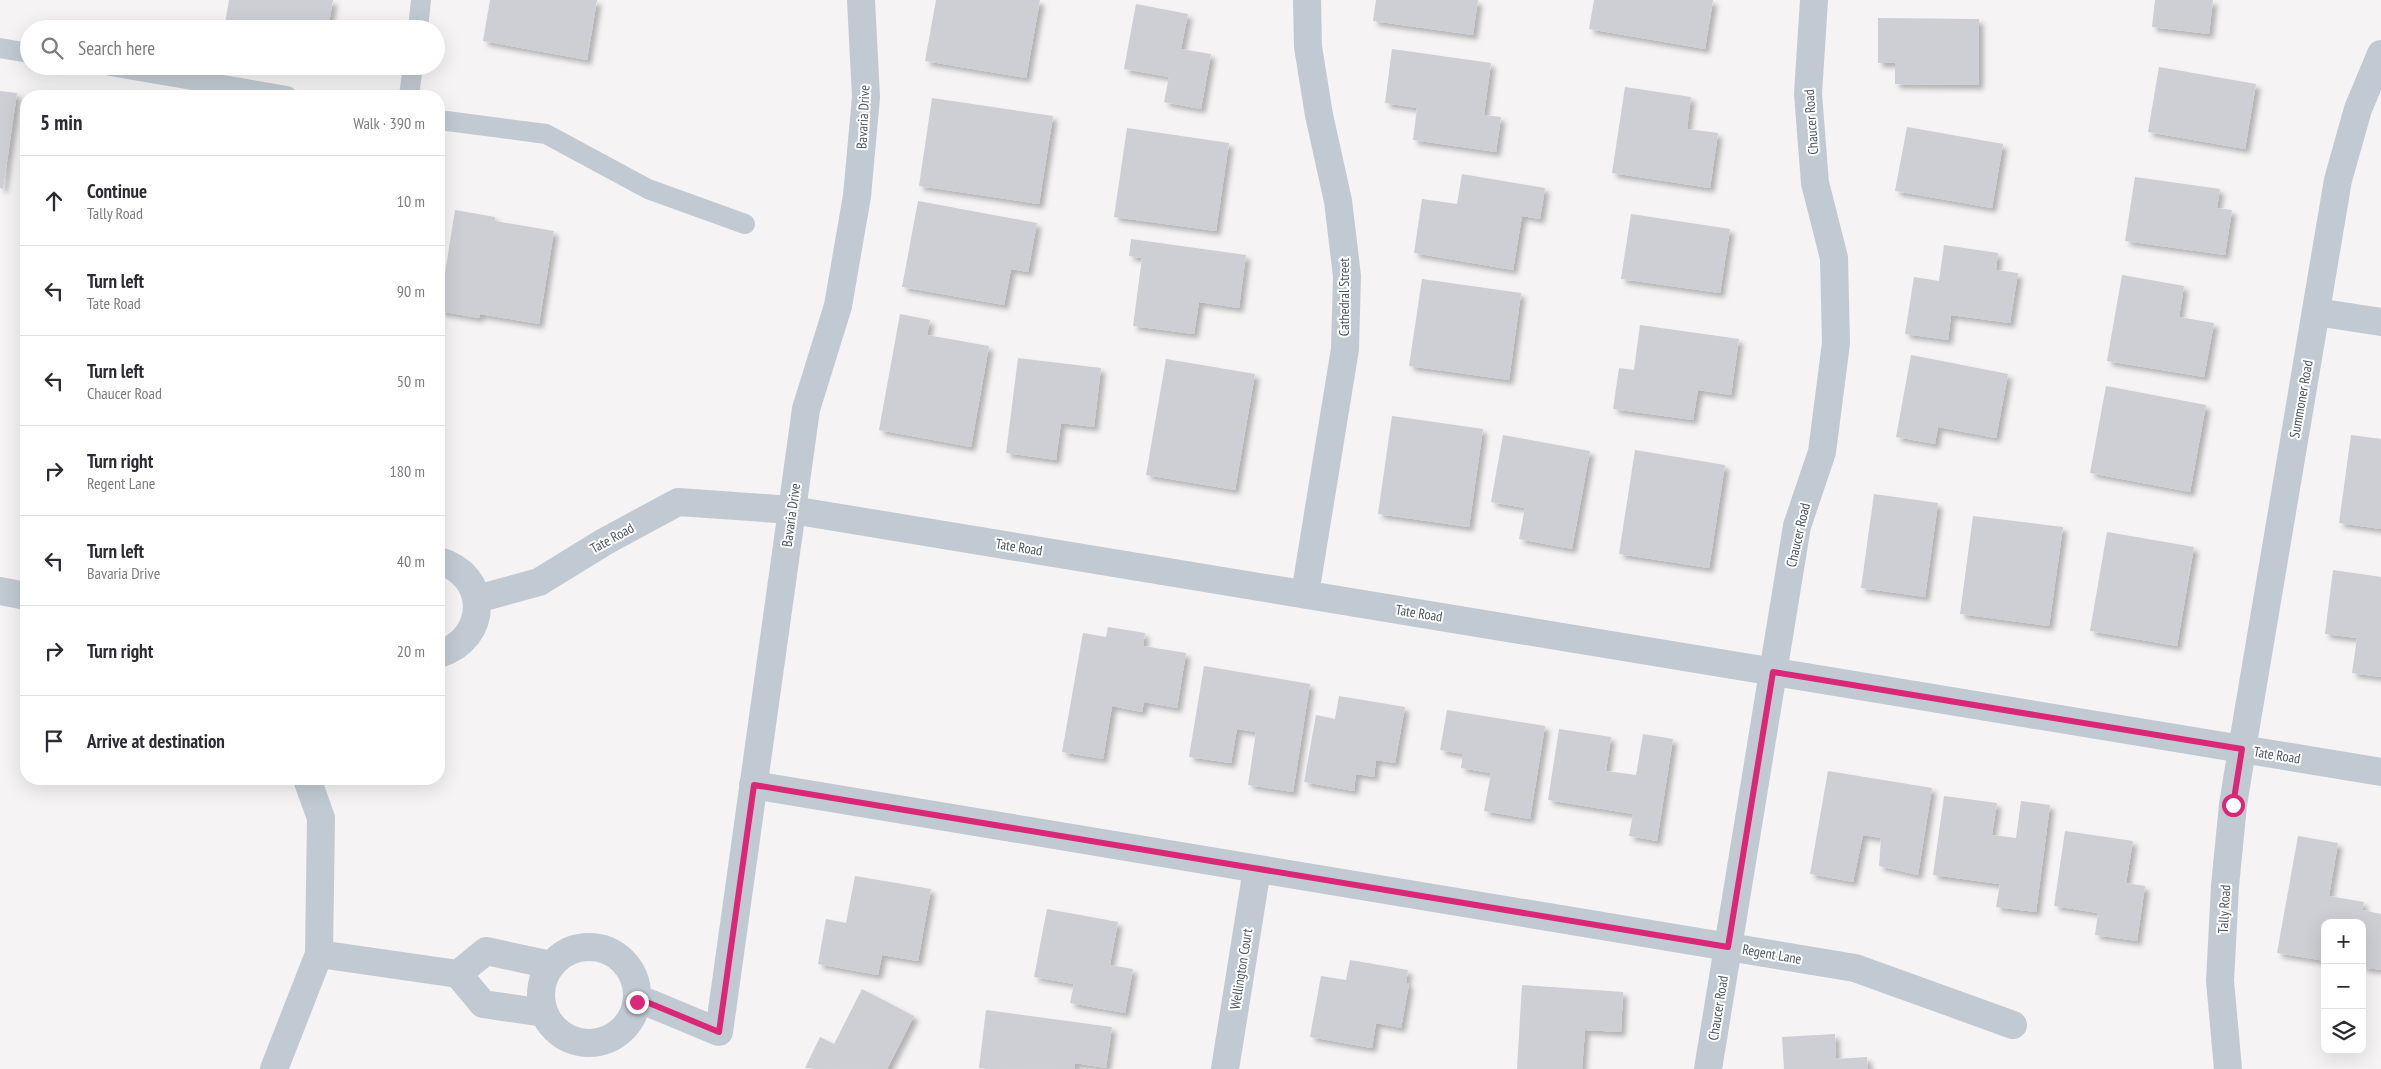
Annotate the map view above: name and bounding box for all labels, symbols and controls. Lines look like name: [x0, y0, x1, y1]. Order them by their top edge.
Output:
search box: [20, 20, 445, 75]
icon: search: [38, 34, 66, 62]
text: Search here: [78, 36, 155, 60]
street label: Bavaria Drive: [852, 84, 874, 149]
street label: Chaucer Road: [1800, 89, 1822, 155]
text: 5 min: [40, 109, 82, 136]
text: Walk · 390 m: [353, 113, 425, 133]
text: Continue: [87, 179, 147, 203]
icon: ahead: [40, 187, 68, 215]
text: 10 m: [397, 191, 425, 211]
text: Tally Road: [87, 203, 143, 223]
street label: Cathedral Street: [1335, 258, 1353, 336]
text: Turn left: [87, 269, 144, 293]
icon: left: [40, 277, 68, 305]
text: 90 m: [397, 281, 425, 301]
text: Tate Road: [87, 293, 141, 313]
text: Turn left: [87, 359, 144, 383]
street label: Summoner Road: [2285, 359, 2317, 439]
icon: left: [40, 367, 68, 395]
text: 50 m: [397, 371, 425, 391]
text: Chaucer Road: [87, 383, 162, 403]
text: Turn right: [87, 449, 153, 473]
icon: right: [40, 457, 68, 485]
text: 180 m: [390, 461, 425, 481]
text: Regent Lane: [87, 473, 155, 493]
street label: Bavaria Drive: [778, 482, 804, 548]
street label: Chaucer Road: [1782, 501, 1814, 569]
street label: Tate Road: [587, 519, 637, 557]
street label: Tate Road: [994, 534, 1044, 560]
text: Turn left: [87, 539, 144, 563]
icon: left: [40, 547, 68, 575]
text: 40 m: [397, 551, 425, 571]
text: Bavaria Drive: [87, 563, 160, 583]
street label: Tate Road: [1394, 600, 1444, 626]
icon: right: [40, 637, 68, 665]
text: Turn right: [87, 639, 153, 663]
text: 20 m: [397, 641, 425, 661]
icon: arrive: [40, 727, 68, 755]
text: Arrive at destination: [87, 729, 225, 753]
street label: Tate Road: [2252, 742, 2302, 768]
route start: [2222, 794, 2245, 817]
street label: Tally Road: [2214, 884, 2234, 934]
map controls: [2321, 919, 2366, 1054]
button: +: [2321, 919, 2366, 964]
street label: Wellington Court: [1226, 927, 1256, 1011]
street label: Regent Lane: [1741, 940, 1803, 968]
button: −: [2321, 964, 2366, 1009]
street label: Chaucer Road: [1704, 974, 1732, 1042]
route end: [626, 991, 649, 1014]
button: layers: [2321, 1009, 2366, 1054]

